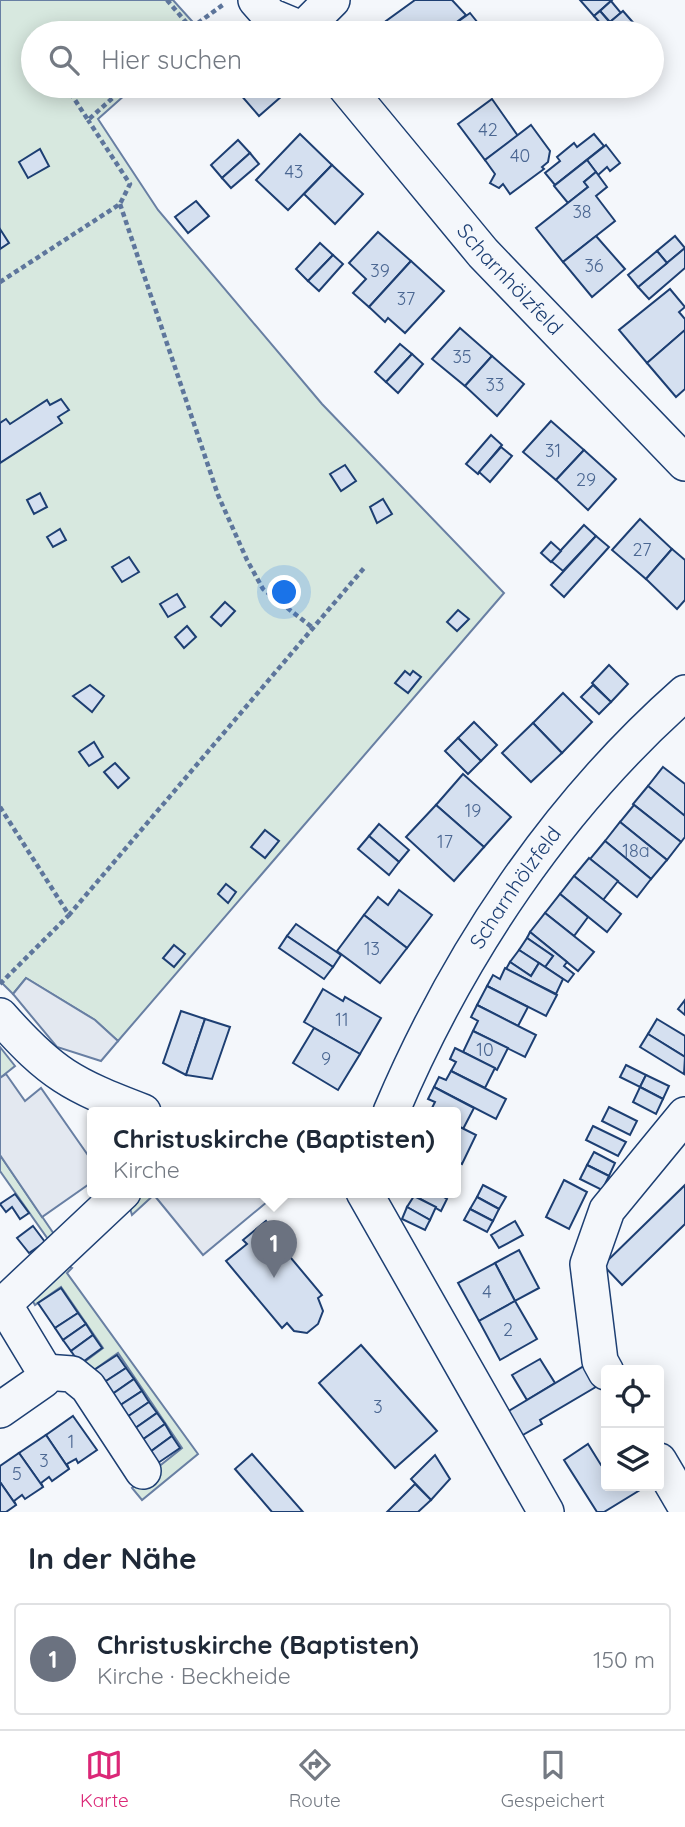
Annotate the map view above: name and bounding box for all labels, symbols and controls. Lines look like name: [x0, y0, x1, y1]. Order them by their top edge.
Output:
search box: [21, 21, 664, 98]
icon: search: [45, 41, 83, 79]
text: Hier suchen: [101, 43, 242, 76]
house number: 42: [478, 118, 498, 141]
house number: 40: [510, 144, 530, 167]
house number: 43: [285, 160, 303, 183]
house number: 38: [572, 200, 592, 223]
street label: Scharnhölzfeld: [452, 218, 569, 340]
house number: 36: [584, 254, 604, 277]
house number: 39: [370, 259, 390, 282]
house number: 37: [397, 287, 415, 310]
house number: 35: [452, 345, 472, 368]
house number: 33: [486, 373, 504, 396]
house number: 31: [545, 439, 561, 462]
house number: 29: [576, 468, 596, 491]
house number: 27: [633, 538, 651, 561]
your location: [267, 575, 301, 609]
house number: 19: [465, 799, 481, 822]
street label: Scharnhölzfeld: [463, 821, 566, 953]
house number: 17: [437, 830, 453, 853]
house number: 18a: [622, 839, 650, 862]
house number: 13: [364, 937, 380, 960]
house number: 11: [335, 1008, 349, 1031]
house number: 10: [476, 1038, 494, 1061]
house number: 9: [321, 1047, 331, 1070]
popup: [87, 1107, 461, 1198]
text: Christuskirche (Baptisten): [113, 1122, 435, 1155]
text: Kirche: [113, 1155, 180, 1184]
pin: 1: [251, 1220, 297, 1278]
house number: 4: [482, 1280, 492, 1303]
house number: 2: [503, 1318, 513, 1341]
map controls: [601, 1365, 664, 1491]
button: locate: [601, 1365, 664, 1428]
house number: 3: [373, 1395, 383, 1418]
button: layers: [601, 1428, 664, 1491]
house number: 1: [68, 1430, 74, 1453]
house number: 3: [39, 1449, 49, 1472]
house number: 5: [12, 1462, 22, 1485]
text: In der Nähe: [28, 1539, 197, 1577]
text: Christuskirche (Baptisten): [97, 1628, 419, 1661]
text: 1: [49, 1645, 57, 1674]
text: 150 m: [593, 1645, 655, 1674]
text: Kirche · Beckheide: [97, 1661, 291, 1690]
tab: Karte: [80, 1746, 129, 1812]
tab: Route: [289, 1746, 341, 1812]
tab: Gespeichert: [501, 1746, 605, 1812]

